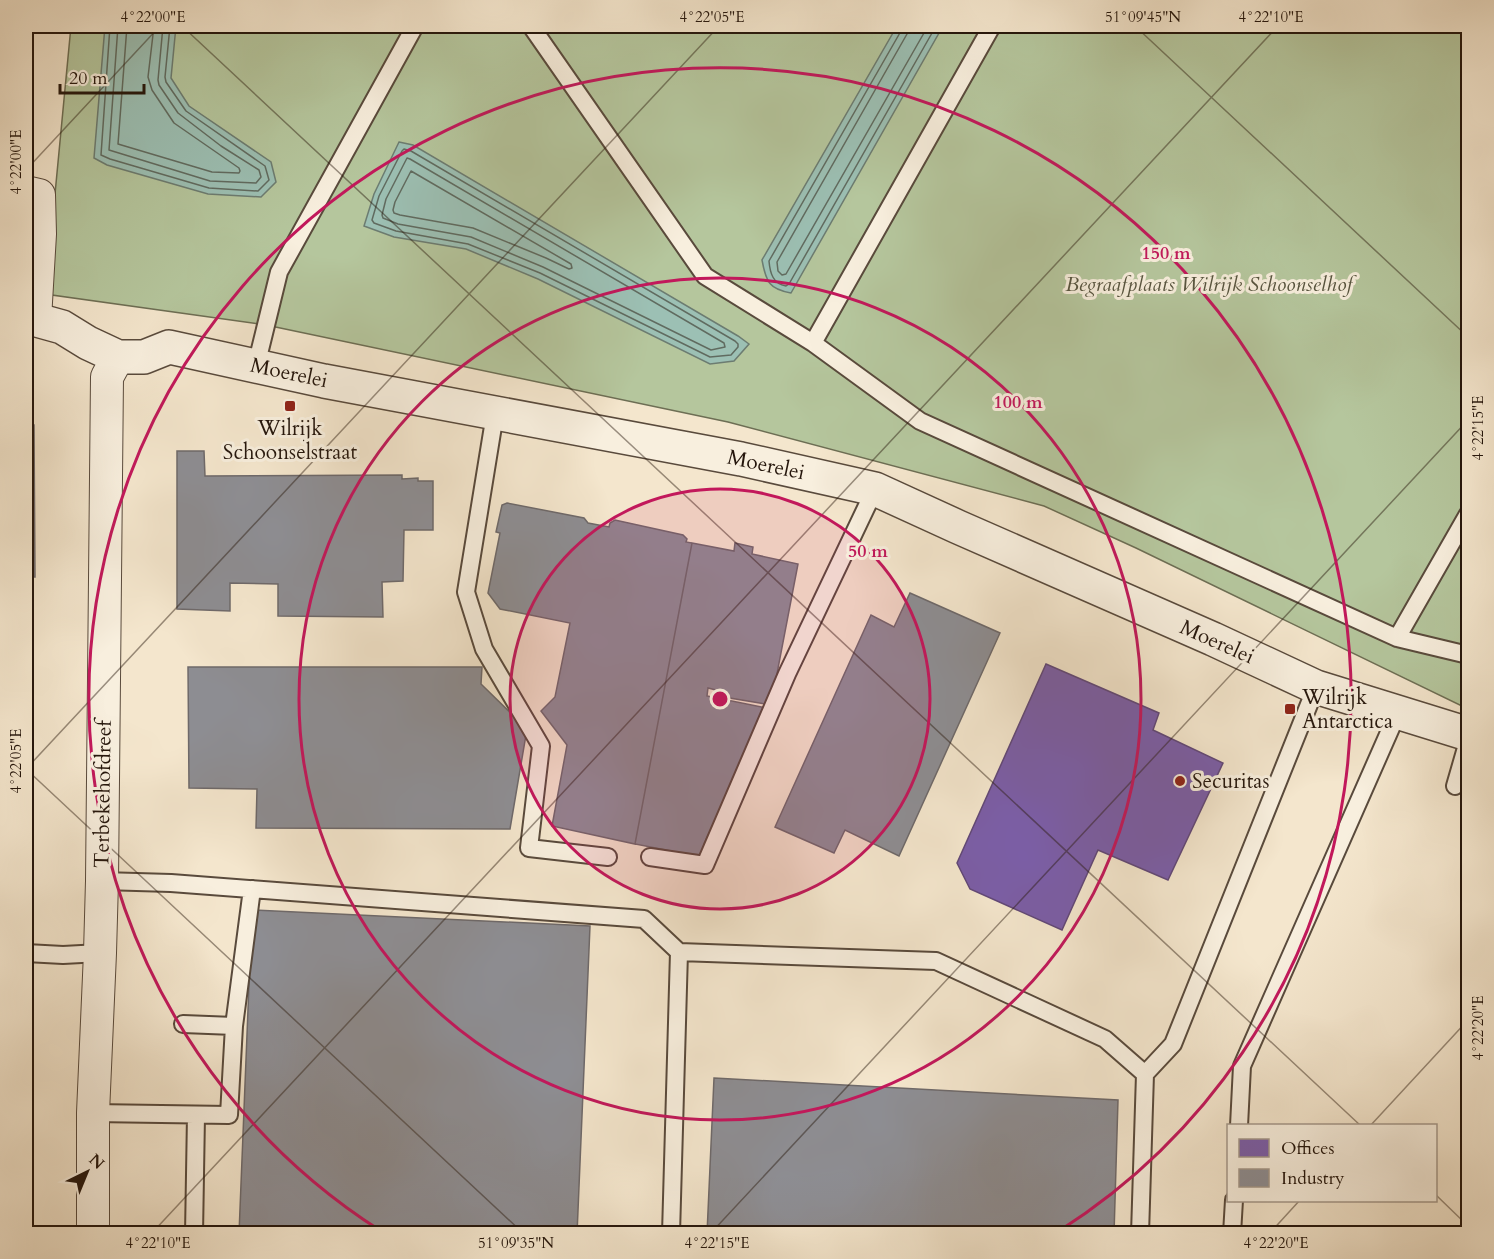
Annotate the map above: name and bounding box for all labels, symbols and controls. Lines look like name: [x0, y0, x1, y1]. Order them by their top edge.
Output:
text: 4°22'00"E: [121, 7, 185, 27]
text: 4°22'05"E: [680, 7, 744, 27]
text: 51°09'45"N: [1105, 7, 1181, 27]
text: 4°22'10"E: [1239, 7, 1303, 27]
scale bar: [60, 57, 144, 95]
text: 20 m: [69, 66, 108, 91]
text: 4°22'00"E: [6, 130, 26, 194]
text: 150 m: [1141, 241, 1191, 266]
park label: Begraafplaats Wilrijk Schoonselhof: [1065, 270, 1357, 299]
street label: Moerelei: [248, 351, 331, 395]
text: 100 m: [993, 390, 1043, 415]
text: 4°22'15"E: [1468, 396, 1488, 460]
marker: Wilrijk Schoonselstraat: [283, 399, 297, 413]
place label: Wilrijk Schoonselstraat: [223, 414, 357, 467]
street label: Moerelei: [725, 443, 808, 487]
text: 50 m: [848, 539, 888, 564]
street label: Moerelei: [1175, 613, 1259, 671]
place label: Wilrijk Antarctica: [1301, 683, 1393, 736]
centre of rings: [710, 689, 730, 709]
marker: Wilrijk Antarctica: [1283, 702, 1297, 716]
street label: Terbekehofdreef: [87, 716, 119, 868]
text: 4°22'05"E: [6, 729, 26, 793]
place label: Securitas: [1192, 767, 1269, 796]
marker: Securitas: [1173, 774, 1187, 788]
text: 4°22'20"E: [1468, 996, 1488, 1060]
legend: [1227, 1124, 1437, 1202]
text: Offices: [1281, 1136, 1335, 1161]
north arrow: [57, 1142, 117, 1202]
text: N: [84, 1149, 109, 1175]
text: Industry: [1281, 1166, 1345, 1191]
text: 4°22'10"E: [126, 1233, 190, 1253]
text: 51°09'35"N: [478, 1233, 554, 1253]
text: 4°22'15"E: [685, 1233, 749, 1253]
text: 4°22'20"E: [1244, 1233, 1308, 1253]

